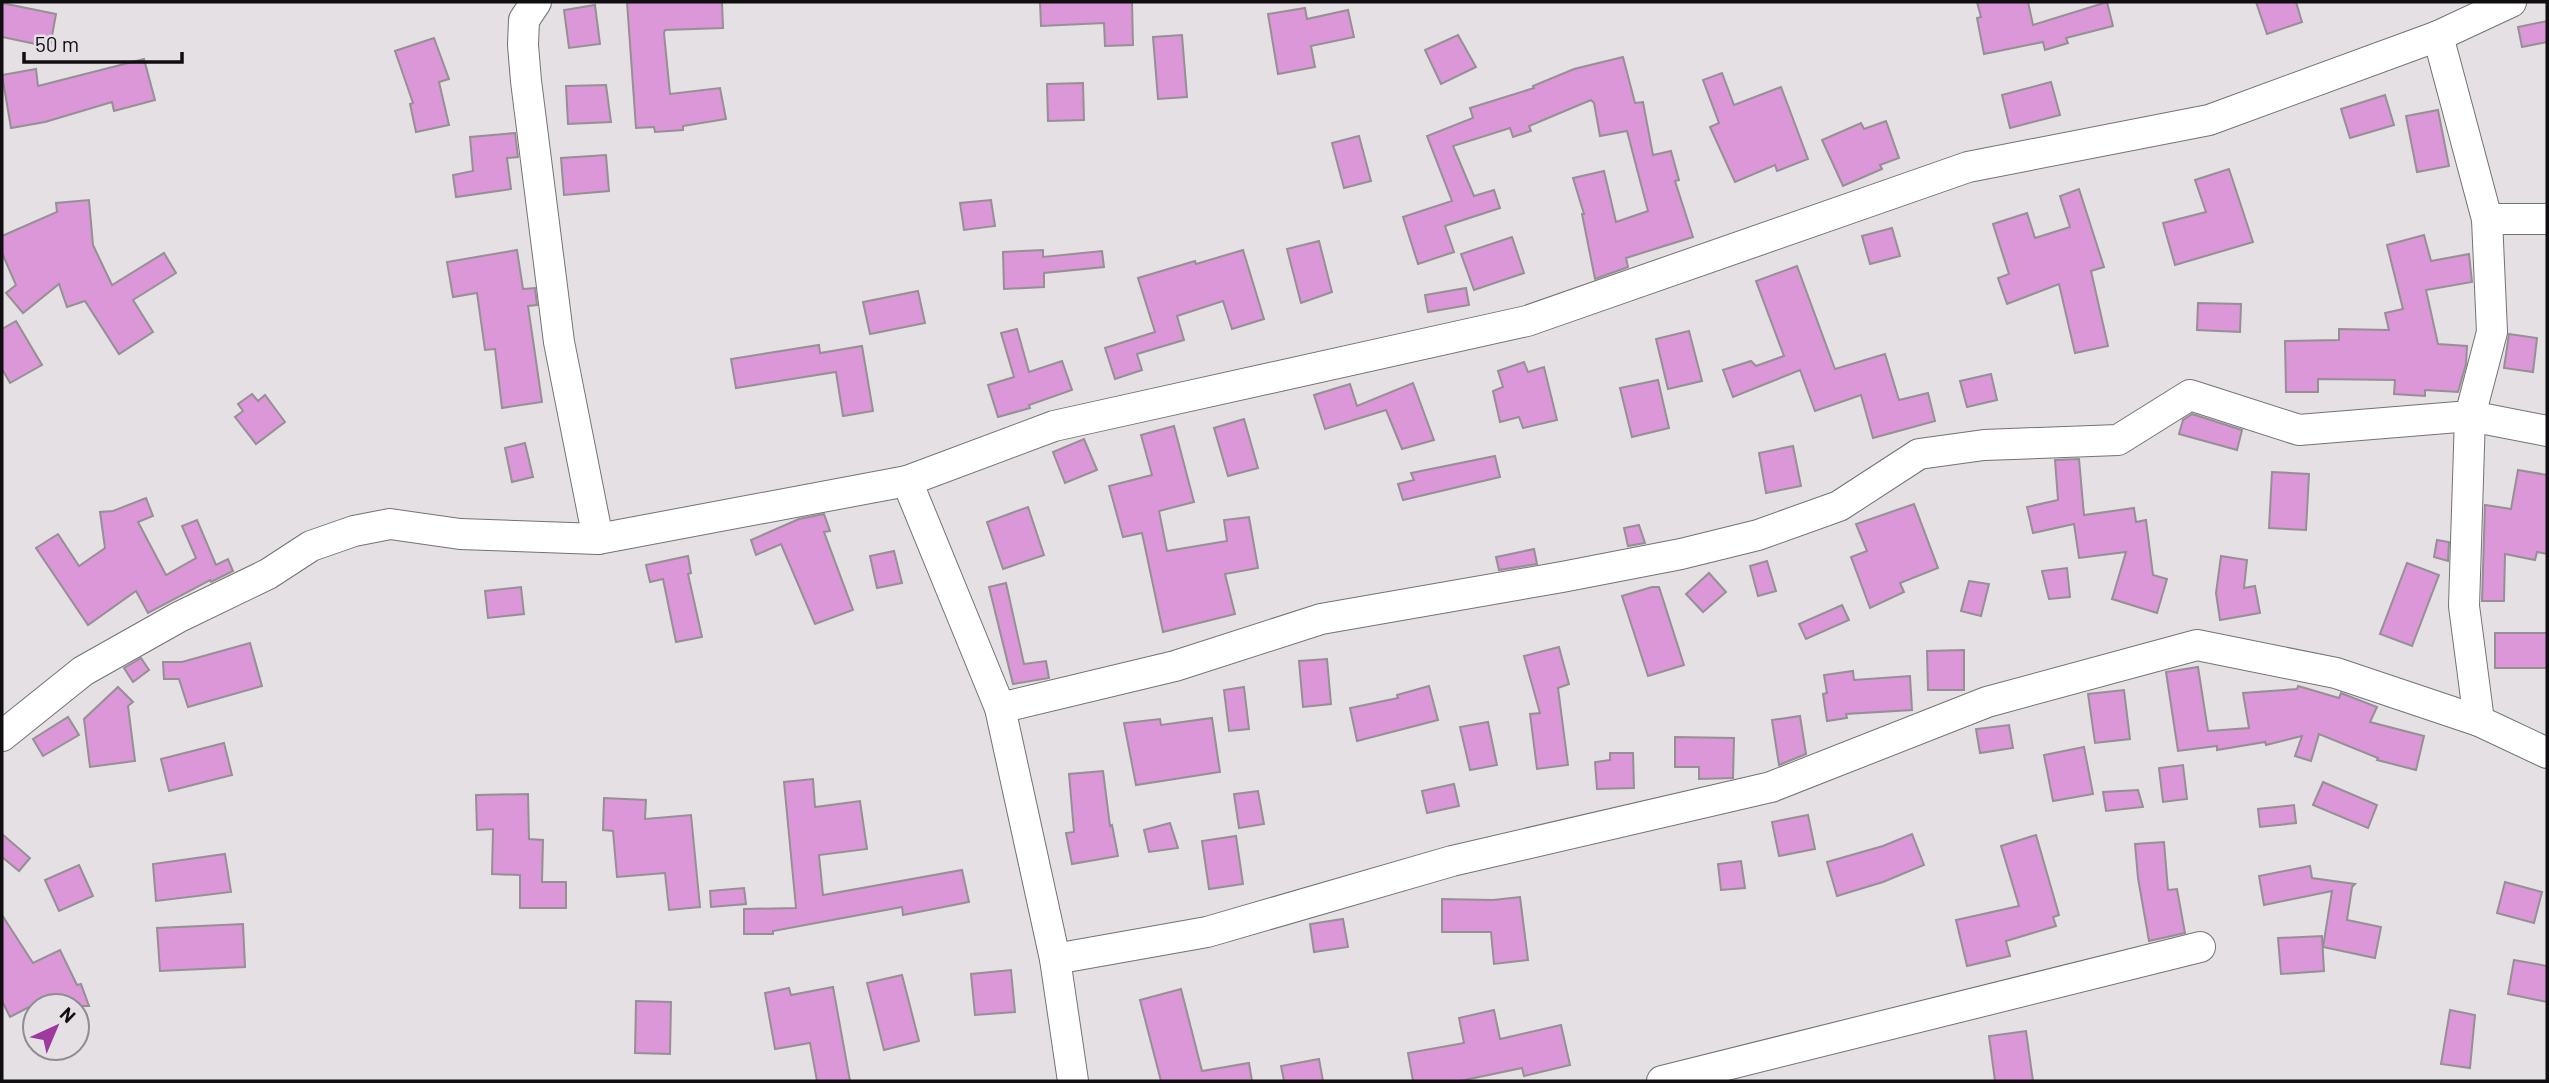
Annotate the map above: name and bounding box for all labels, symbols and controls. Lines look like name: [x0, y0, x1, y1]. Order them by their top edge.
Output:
scale bar: [24, 21, 182, 65]
text: 50 m: [35, 31, 79, 56]
north arrow: [21, 992, 91, 1062]
text: N: [56, 1002, 81, 1027]

